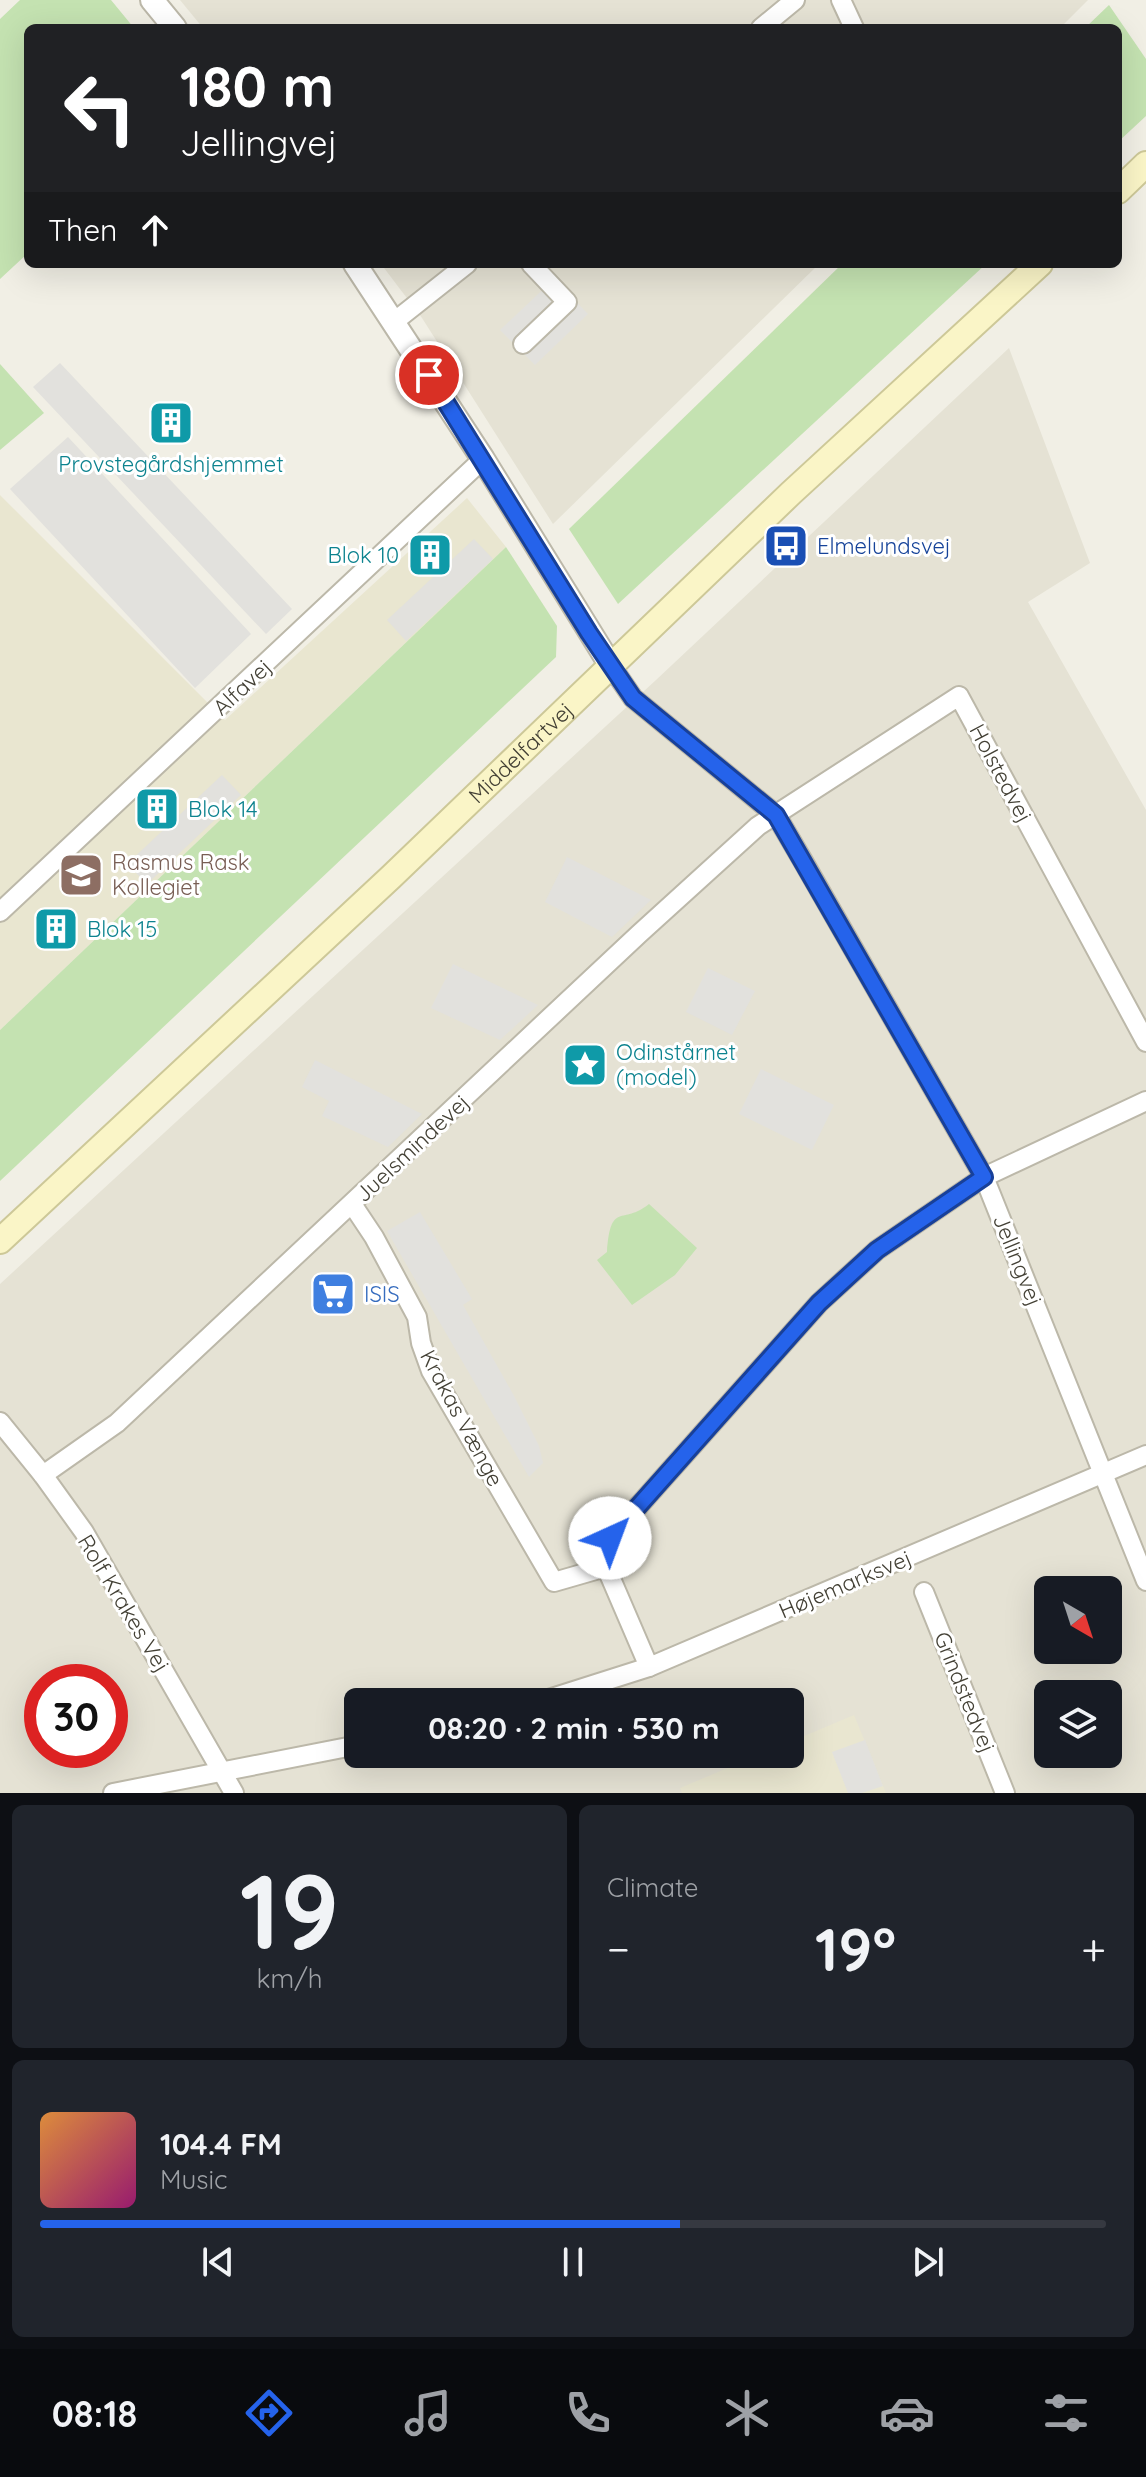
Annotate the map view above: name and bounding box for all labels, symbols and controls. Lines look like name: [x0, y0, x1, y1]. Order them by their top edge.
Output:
text: 180 m: [180, 51, 334, 121]
icon: left: [48, 56, 152, 160]
text: Jellingvej: [180, 120, 337, 165]
icon: ahead: [133, 208, 177, 252]
text: Then: [48, 211, 117, 249]
pin: [395, 341, 463, 409]
icon: arrive: [407, 353, 451, 397]
building icon: Provstegårdshjemmet: [147, 399, 195, 447]
place label: Provstegårdshjemmet: [58, 450, 284, 478]
bus stop icon: Elmelundsvej: [762, 522, 810, 570]
building icon: Blok 10: [406, 531, 454, 579]
place label: Elmelundsvej: [817, 532, 951, 560]
place label: Blok 10: [328, 541, 399, 569]
street label: Alfavej: [207, 653, 277, 721]
street label: Middelfartvej: [463, 696, 579, 809]
street label: Holstedvej: [963, 719, 1039, 827]
building icon: Blok 14: [133, 785, 181, 833]
place label: Blok 14: [188, 795, 258, 823]
place label: Rasmus Rask Kollegiet: [112, 848, 250, 901]
school or university icon: Rasmus Rask Kollegiet: [57, 851, 105, 899]
building icon: Blok 15: [32, 905, 80, 953]
place label: Blok 15: [87, 915, 157, 943]
place label: Odinstårnet (model): [616, 1038, 736, 1091]
place icon: Odinstårnet (model): [561, 1041, 609, 1089]
street label: Juelsmindevej: [349, 1088, 475, 1208]
street label: Jellingvej: [987, 1210, 1049, 1310]
supermarket icon: ISIS: [309, 1270, 357, 1318]
place label: ISIS: [364, 1280, 400, 1308]
street label: Krakas Vænge: [414, 1345, 510, 1491]
position arrow: [568, 1496, 652, 1580]
street label: Rolf Krakes Vej: [72, 1529, 176, 1677]
street label: Højemarksvej: [775, 1544, 915, 1624]
north arrow: [1034, 1576, 1122, 1664]
map controls: [1034, 1576, 1122, 1768]
street label: Grindstedvej: [928, 1627, 1002, 1757]
speed limit sign: 30: [24, 1664, 128, 1768]
button: layers: [1034, 1680, 1122, 1768]
text: 08:20 · 2 min · 530 m: [428, 1709, 720, 1747]
text: 19: [240, 1845, 339, 1975]
text: Climate: [607, 1871, 698, 1904]
text: 19°: [815, 1911, 896, 1986]
text: −: [607, 1921, 630, 1976]
text: +: [1081, 1921, 1106, 1976]
text: km/h: [257, 1962, 322, 1995]
text: 104.4 FM: [160, 2125, 282, 2163]
text: Music: [160, 2163, 228, 2196]
icon: previous: [196, 2240, 240, 2284]
icon: pause: [551, 2240, 595, 2284]
icon: next: [906, 2240, 950, 2284]
icon: directions: [241, 2385, 297, 2441]
icon: music: [400, 2385, 456, 2441]
icon: phone: [560, 2385, 616, 2441]
icon: climate: [719, 2385, 775, 2441]
icon: car: [879, 2385, 935, 2441]
icon: filters: [1038, 2385, 1094, 2441]
text: 08:18: [52, 2391, 137, 2436]

